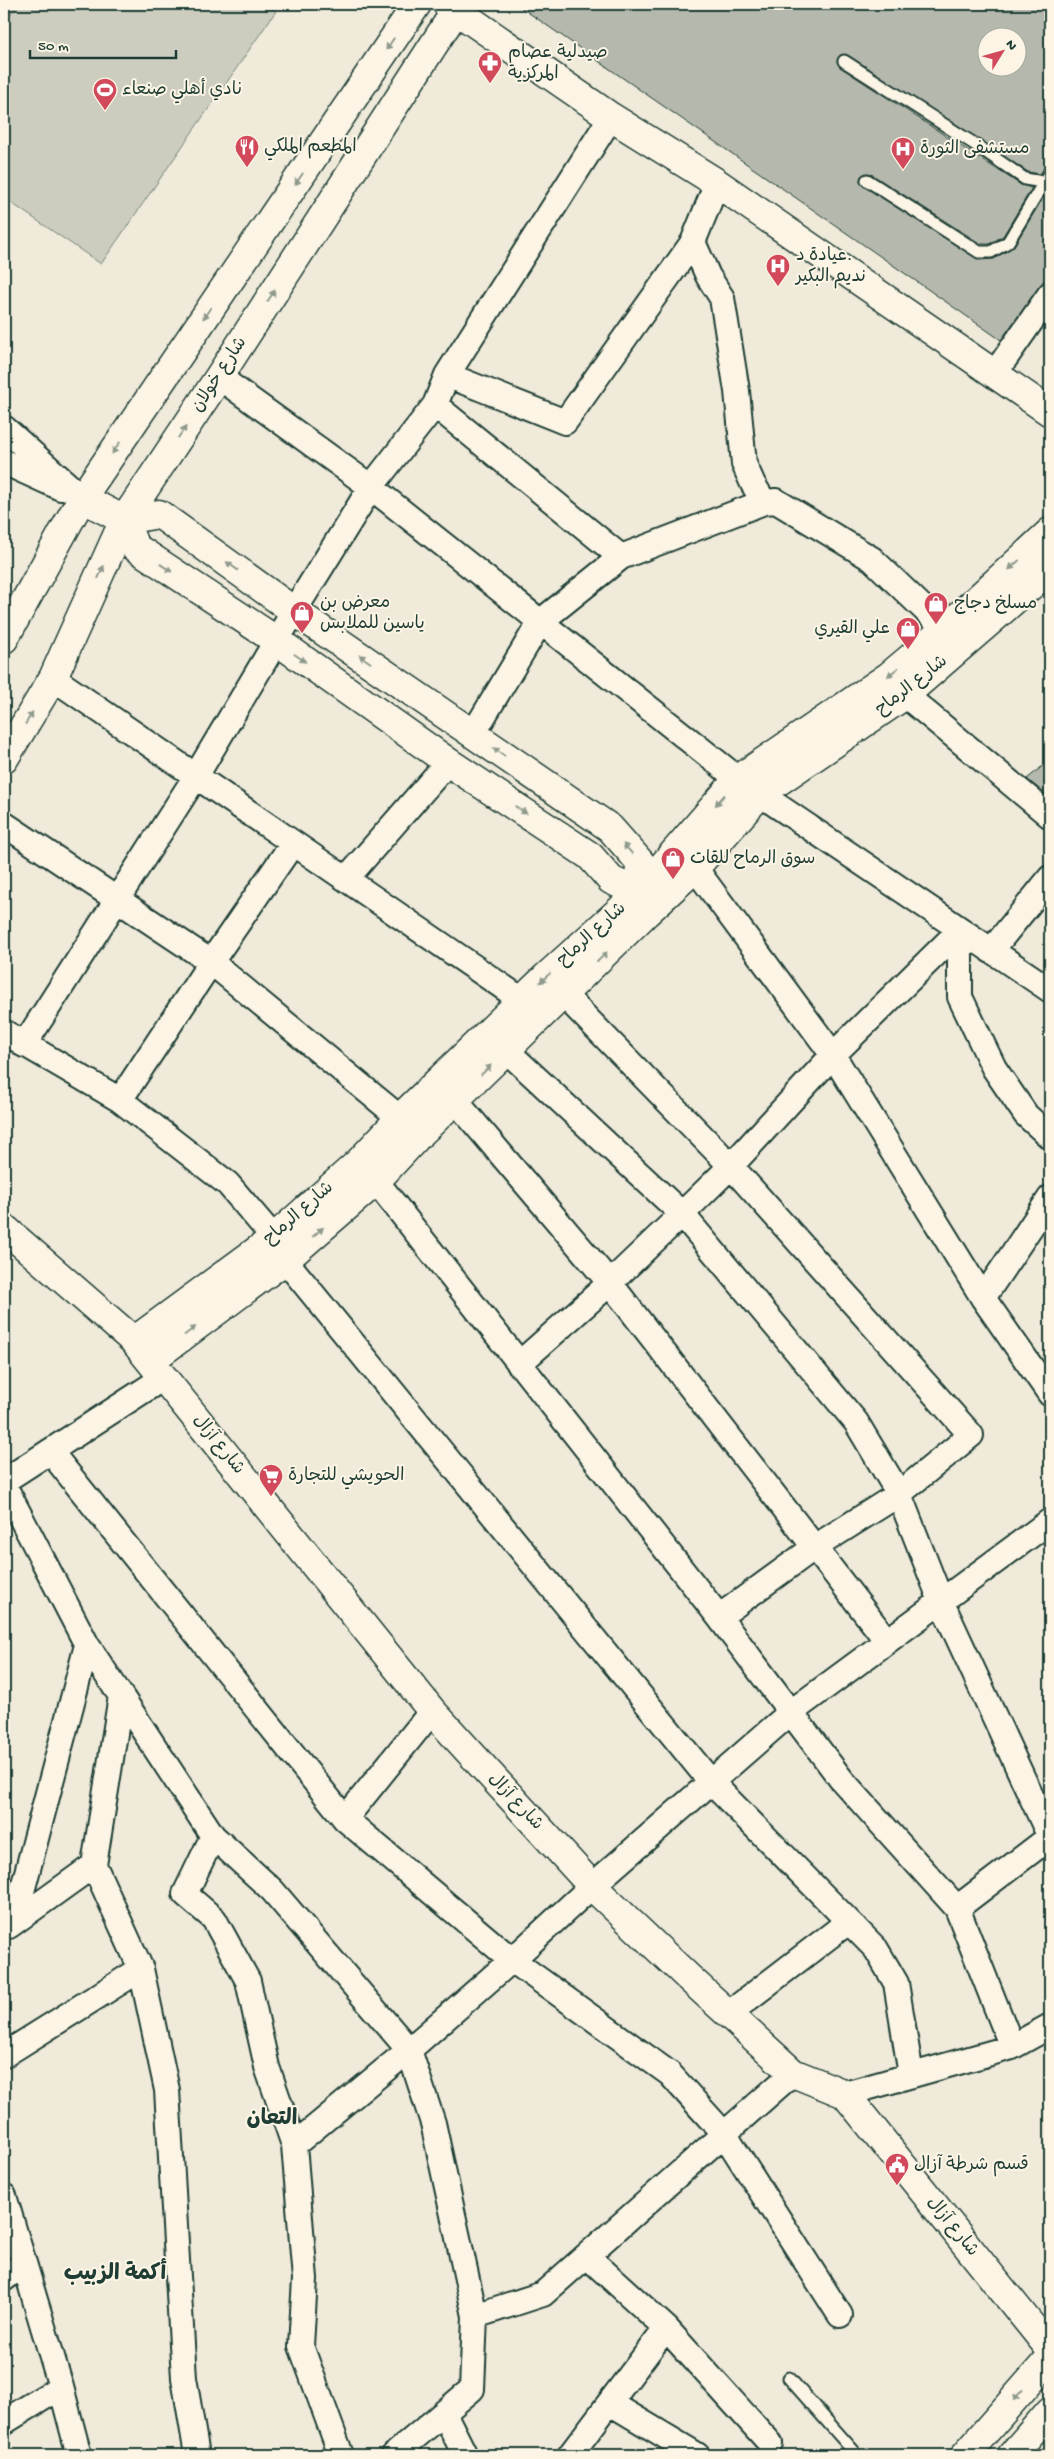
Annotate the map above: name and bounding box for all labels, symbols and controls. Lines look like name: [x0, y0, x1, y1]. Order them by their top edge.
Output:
scale bar: [30, 28, 176, 60]
north arrow: [976, 28, 1026, 78]
one-way arrow: [385, 37, 395, 51]
text: N: [1001, 37, 1020, 54]
text: 50 m: [38, 38, 69, 56]
place label: صيدلية عصام المركزية: [508, 43, 608, 85]
pharmacy icon: صيدلية عصام المركزية: [477, 50, 503, 84]
sports icon: نادي أهلي صنعاء: [92, 77, 118, 111]
place label: نادي أهلي صنعاء: [122, 78, 242, 104]
restaurant icon: المطعم الملكي: [234, 134, 260, 168]
hospital icon: مستشفى الثورة: [890, 136, 916, 170]
place label: المطعم الملكي: [264, 137, 357, 161]
place label: مستشفى الثورة: [920, 139, 1029, 160]
one-way arrow: [294, 172, 303, 185]
place label: عيادة د. نديم البكير: [794, 246, 866, 289]
hospital icon: عيادة د. نديم البكير: [765, 253, 791, 287]
one-way arrow: [267, 290, 276, 303]
one-way arrow: [203, 306, 212, 320]
street label: شارع خولان: [188, 333, 252, 417]
one-way arrow: [178, 425, 187, 439]
one-way arrow: [111, 441, 121, 455]
one-way arrow: [1009, 559, 1021, 571]
one-way arrow: [225, 561, 239, 571]
one-way arrow: [159, 563, 172, 572]
one-way arrow: [97, 565, 105, 579]
shop icon: مسلخ دجاج: [923, 591, 949, 625]
place label: معرض بن ياسين للملابس: [320, 593, 425, 635]
place label: مسلخ دجاج: [954, 594, 1037, 615]
shop icon: معرض بن ياسين للملابس: [289, 600, 315, 634]
shop icon: علي القيري: [895, 616, 921, 650]
place label: علي القيري: [814, 619, 890, 643]
street label: شارع الرماح: [872, 651, 952, 721]
one-way arrow: [294, 653, 307, 663]
one-way arrow: [358, 654, 372, 664]
one-way arrow: [886, 667, 899, 678]
one-way arrow: [25, 711, 34, 724]
one-way arrow: [492, 747, 505, 757]
one-way arrow: [714, 793, 726, 805]
one-way arrow: [514, 805, 527, 815]
one-way arrow: [622, 843, 634, 855]
shop icon: سوق الرماح للقات: [660, 846, 686, 880]
place label: سوق الرماح للقات: [690, 849, 816, 870]
street label: شارع الرماح: [553, 898, 631, 972]
one-way arrow: [596, 951, 608, 963]
one-way arrow: [540, 972, 552, 984]
one-way arrow: [479, 1065, 491, 1077]
street label: شارع الرماح: [260, 1178, 338, 1250]
one-way arrow: [312, 1226, 325, 1237]
one-way arrow: [183, 1326, 197, 1336]
street label: شارع آزال: [187, 1410, 249, 1479]
supermarket icon: الحويشي للتجارة: [258, 1463, 284, 1497]
place label: الحويشي للتجارة: [288, 1466, 404, 1490]
street label: شارع آزال: [483, 1768, 548, 1835]
district label: التعان: [247, 2107, 297, 2133]
public building icon: قسم شرطة آزال: [884, 2152, 910, 2186]
place label: قسم شرطة آزال: [914, 2154, 1029, 2177]
street label: شارع آزال: [921, 2192, 983, 2261]
district label: أكمة الزبيب: [64, 2258, 167, 2288]
one-way arrow: [1012, 2388, 1024, 2400]

